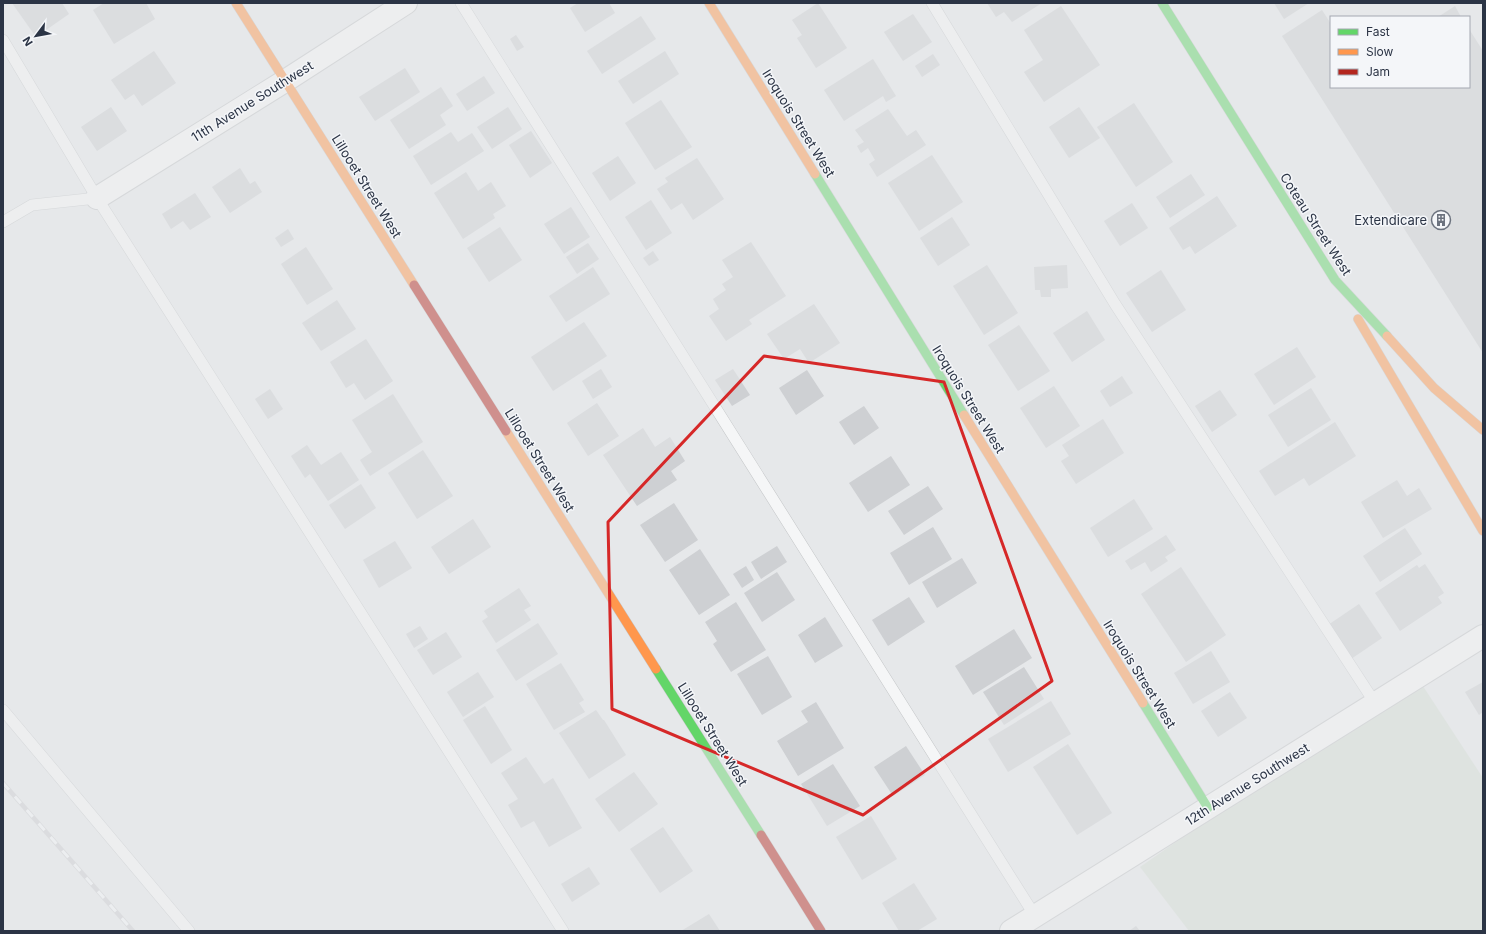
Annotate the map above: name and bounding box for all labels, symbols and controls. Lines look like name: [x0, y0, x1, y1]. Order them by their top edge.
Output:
north arrow: [16, 16, 56, 56]
legend: [1330, 16, 1470, 88]
text: Fast: [1366, 24, 1390, 39]
text: N: [19, 34, 36, 49]
text: Slow: [1366, 44, 1394, 59]
street label: 11th Avenue Southwest: [188, 57, 316, 145]
text: Jam: [1366, 64, 1390, 79]
street label: Iroquois Street West: [759, 66, 839, 180]
street label: Lillooet Street West: [329, 131, 405, 241]
street label: Coteau Street West: [1277, 170, 1355, 278]
building icon: Extendicare: [1430, 209, 1452, 231]
place label: Extendicare: [1354, 212, 1427, 228]
street label: Iroquois Street West: [929, 342, 1009, 456]
street label: Lillooet Street West: [502, 405, 578, 515]
street label: Iroquois Street West: [1100, 617, 1180, 731]
street label: Lillooet Street West: [675, 679, 751, 789]
street label: 12th Avenue Southwest: [1182, 739, 1312, 829]

